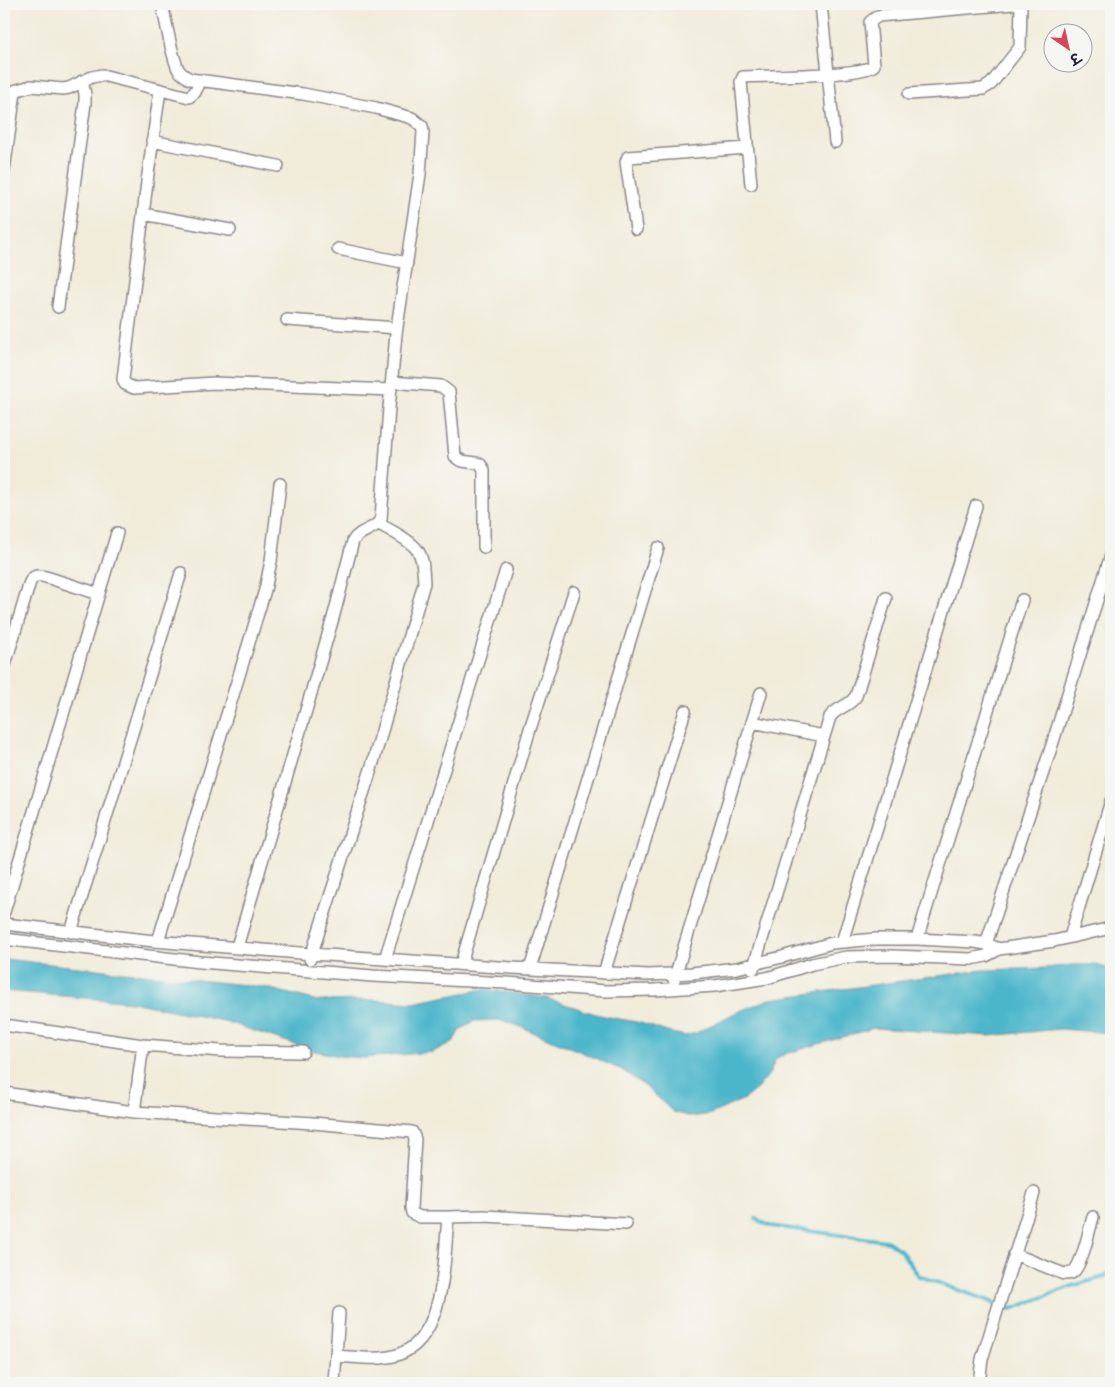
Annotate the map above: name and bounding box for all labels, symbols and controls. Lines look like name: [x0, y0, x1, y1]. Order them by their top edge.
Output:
north arrow: [1042, 22, 1092, 72]
text: उ: [1063, 45, 1086, 70]

